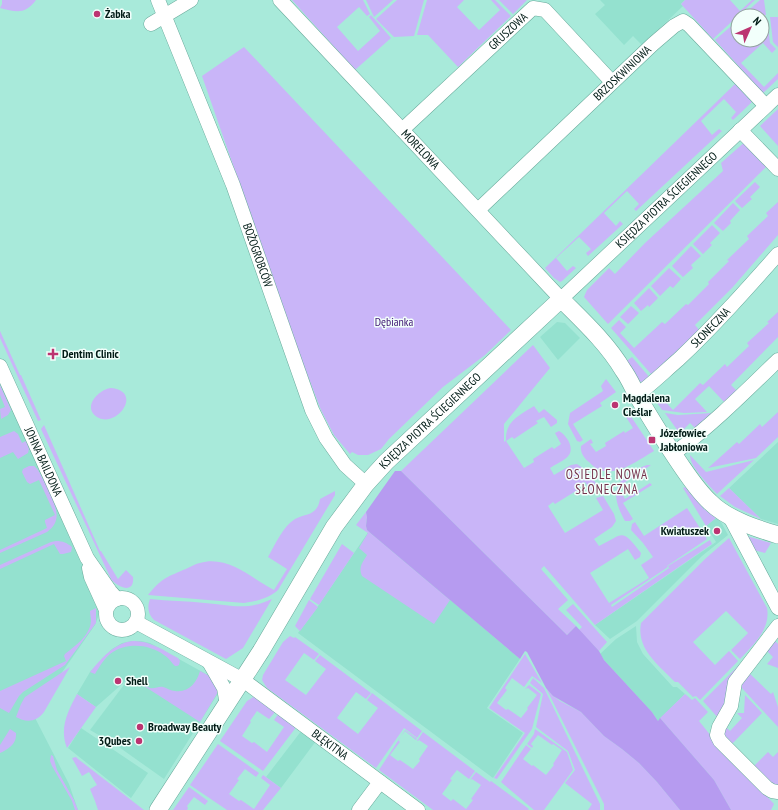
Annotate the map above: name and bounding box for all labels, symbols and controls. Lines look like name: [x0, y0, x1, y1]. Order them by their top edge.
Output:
place label: Żabka: [105, 6, 130, 21]
north arrow: [730, 8, 770, 48]
marker: Żabka: [92, 9, 102, 19]
street label: GRUSZOWA: [485, 9, 531, 53]
text: N: [750, 14, 764, 28]
street label: BRZOSKWINIOWA: [590, 42, 654, 104]
street label: MORELOWA: [398, 126, 443, 172]
street label: KSIĘDZA PIOTRA ŚCIEGIENNEGO: [612, 148, 720, 251]
street label: BOŻOGROBCÓW: [240, 221, 276, 289]
street label: SŁONECZNA: [687, 304, 733, 350]
park label: Dębianka: [375, 314, 413, 329]
place label: Dentim Clinic: [62, 346, 120, 361]
marker: Dentim Clinic: [47, 348, 59, 360]
street label: KSIĘDZA PIOTRA ŚCIEGIENNEGO: [376, 369, 484, 472]
place label: Magdalena Cieślar: [623, 390, 670, 419]
marker: Magdalena Cieślar: [610, 400, 620, 410]
street label: JOHNA BAILDONA: [21, 424, 66, 499]
place label: Józefowiec Jabłoniowa: [659, 425, 708, 454]
marker: Józefowiec Jabłoniowa: [647, 435, 657, 445]
district label: OSIEDLE NOWA SŁONECZNA: [566, 466, 648, 498]
place label: Kwiatuszek: [661, 523, 709, 538]
marker: Kwiatuszek: [712, 526, 722, 536]
place label: Shell: [126, 673, 148, 688]
marker: Shell: [113, 676, 123, 686]
place label: Broadway Beauty: [148, 719, 222, 734]
marker: Broadway Beauty: [135, 722, 145, 732]
street label: BŁĘKITNA: [309, 726, 352, 763]
place label: 3Qubes: [99, 733, 131, 748]
marker: 3Qubes: [134, 736, 144, 746]

